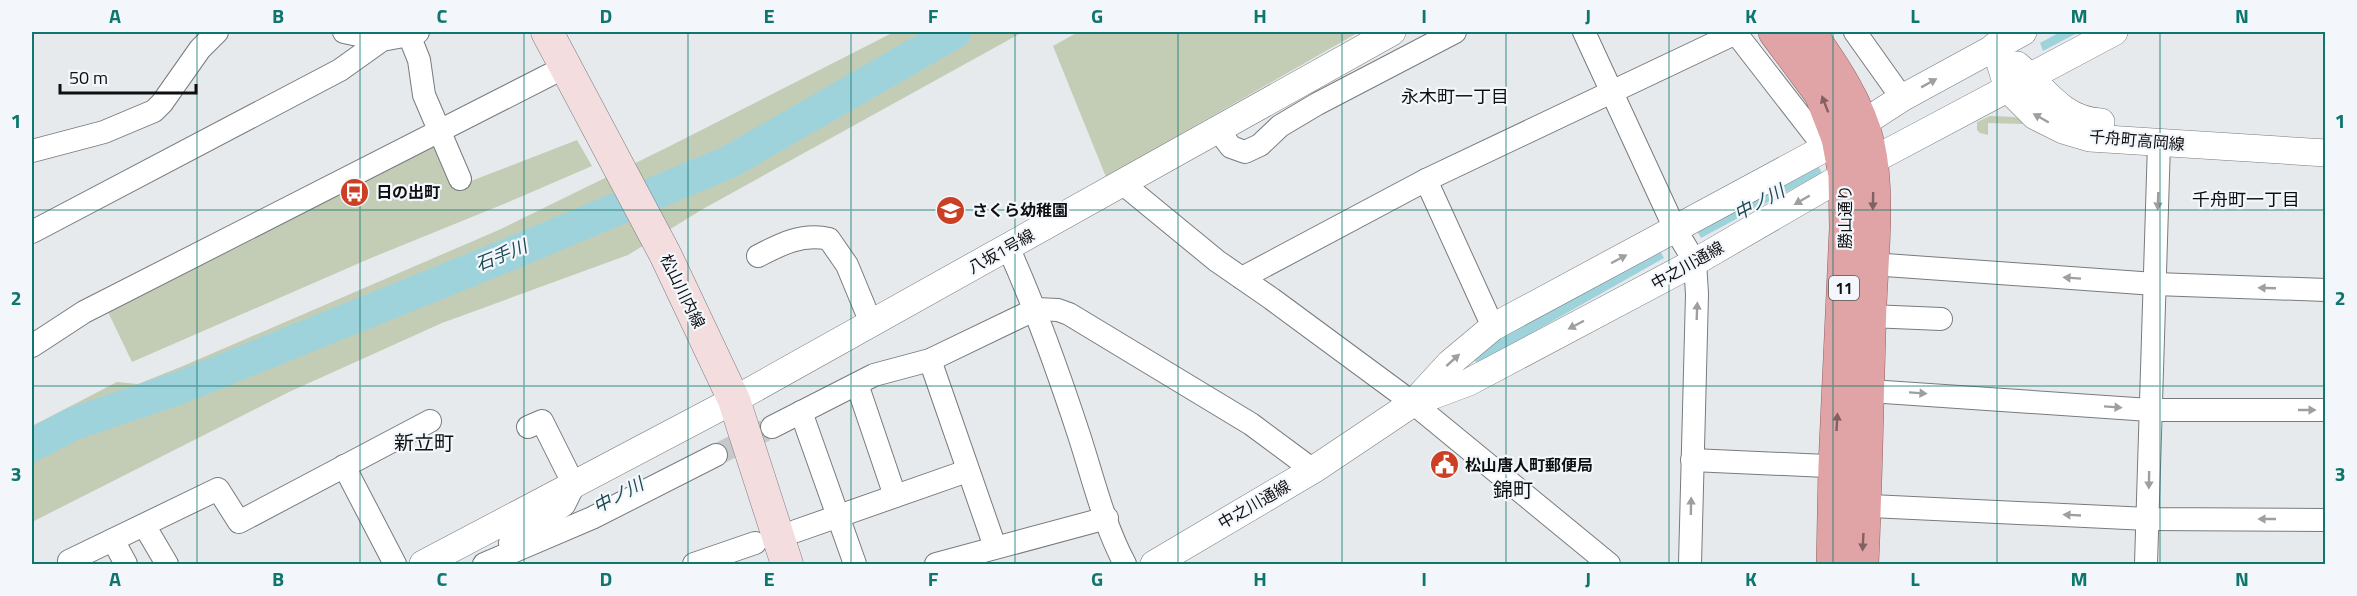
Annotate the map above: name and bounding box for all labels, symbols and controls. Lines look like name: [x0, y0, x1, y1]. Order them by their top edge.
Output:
text: A: [109, 0, 121, 31]
text: B: [272, 0, 284, 31]
text: C: [437, 0, 448, 31]
text: D: [600, 0, 612, 31]
text: E: [763, 0, 775, 31]
text: F: [928, 0, 939, 31]
text: G: [1091, 0, 1103, 31]
text: H: [1253, 0, 1267, 31]
text: I: [1421, 0, 1427, 31]
text: J: [1585, 0, 1591, 31]
text: K: [1745, 0, 1757, 31]
text: L: [1910, 0, 1920, 31]
text: M: [2070, 0, 2088, 31]
text: N: [2235, 0, 2249, 31]
scale bar: [60, 57, 196, 95]
text: 50 m: [69, 64, 108, 91]
one-way arrow: [1921, 78, 1938, 88]
district label: 永木町一丁目: [1401, 83, 1509, 110]
one-way arrow: [1820, 95, 1830, 113]
text: 1: [10, 105, 22, 136]
text: 1: [2334, 105, 2346, 136]
one-way arrow: [2032, 113, 2049, 123]
street label: 千舟町高岡線: [2088, 124, 2186, 156]
bus stop icon: 日の出町: [339, 176, 371, 208]
water label: 中ノ川: [1729, 176, 1791, 227]
place label: 日の出町: [376, 180, 440, 204]
street label: 勝山通り: [1833, 185, 1857, 249]
district label: 千舟町一丁目: [2192, 186, 2300, 213]
one-way arrow: [1868, 191, 1877, 210]
one-way arrow: [2153, 192, 2162, 211]
school or university icon: さくら幼稚園: [935, 194, 967, 226]
one-way arrow: [1794, 195, 1810, 206]
place label: さくら幼稚園: [972, 198, 1068, 222]
street label: 八坂1号線: [963, 223, 1039, 279]
water label: 石手川: [471, 232, 533, 278]
street label: 中之川通線: [1646, 235, 1728, 295]
street label: 松山川内線: [655, 250, 711, 332]
one-way arrow: [1611, 254, 1628, 264]
one-way arrow: [2063, 273, 2082, 283]
road number: 11: [1829, 276, 1859, 300]
text: 2: [10, 282, 22, 313]
text: 2: [2334, 282, 2346, 313]
one-way arrow: [2258, 283, 2277, 293]
one-way arrow: [1692, 302, 1701, 321]
one-way arrow: [1567, 320, 1584, 330]
one-way arrow: [1445, 354, 1460, 367]
one-way arrow: [1909, 388, 1928, 398]
one-way arrow: [2103, 402, 2122, 412]
one-way arrow: [2298, 405, 2317, 415]
one-way arrow: [1833, 413, 1842, 432]
district label: 新立町: [394, 427, 454, 458]
public building icon: 松山唐人町郵便局: [1428, 449, 1460, 481]
place label: 松山唐人町郵便局: [1465, 453, 1593, 477]
text: 3: [10, 458, 22, 489]
text: 3: [2334, 458, 2346, 489]
water label: 中ノ川: [588, 469, 650, 520]
one-way arrow: [2144, 471, 2154, 490]
street label: 中之川通線: [1213, 474, 1295, 534]
district label: 錦町: [1493, 474, 1533, 505]
one-way arrow: [1686, 497, 1696, 516]
one-way arrow: [2063, 511, 2082, 520]
one-way arrow: [2258, 514, 2277, 524]
one-way arrow: [1858, 533, 1867, 552]
text: A: [109, 563, 121, 594]
text: B: [272, 563, 284, 594]
text: C: [437, 563, 448, 594]
text: D: [600, 563, 612, 594]
text: E: [763, 563, 775, 594]
text: F: [928, 563, 939, 594]
text: G: [1091, 563, 1103, 594]
text: H: [1253, 563, 1267, 594]
text: I: [1421, 563, 1427, 594]
text: J: [1585, 563, 1591, 594]
text: K: [1745, 563, 1757, 594]
text: L: [1910, 563, 1920, 594]
text: M: [2070, 563, 2088, 594]
text: N: [2235, 563, 2249, 594]

